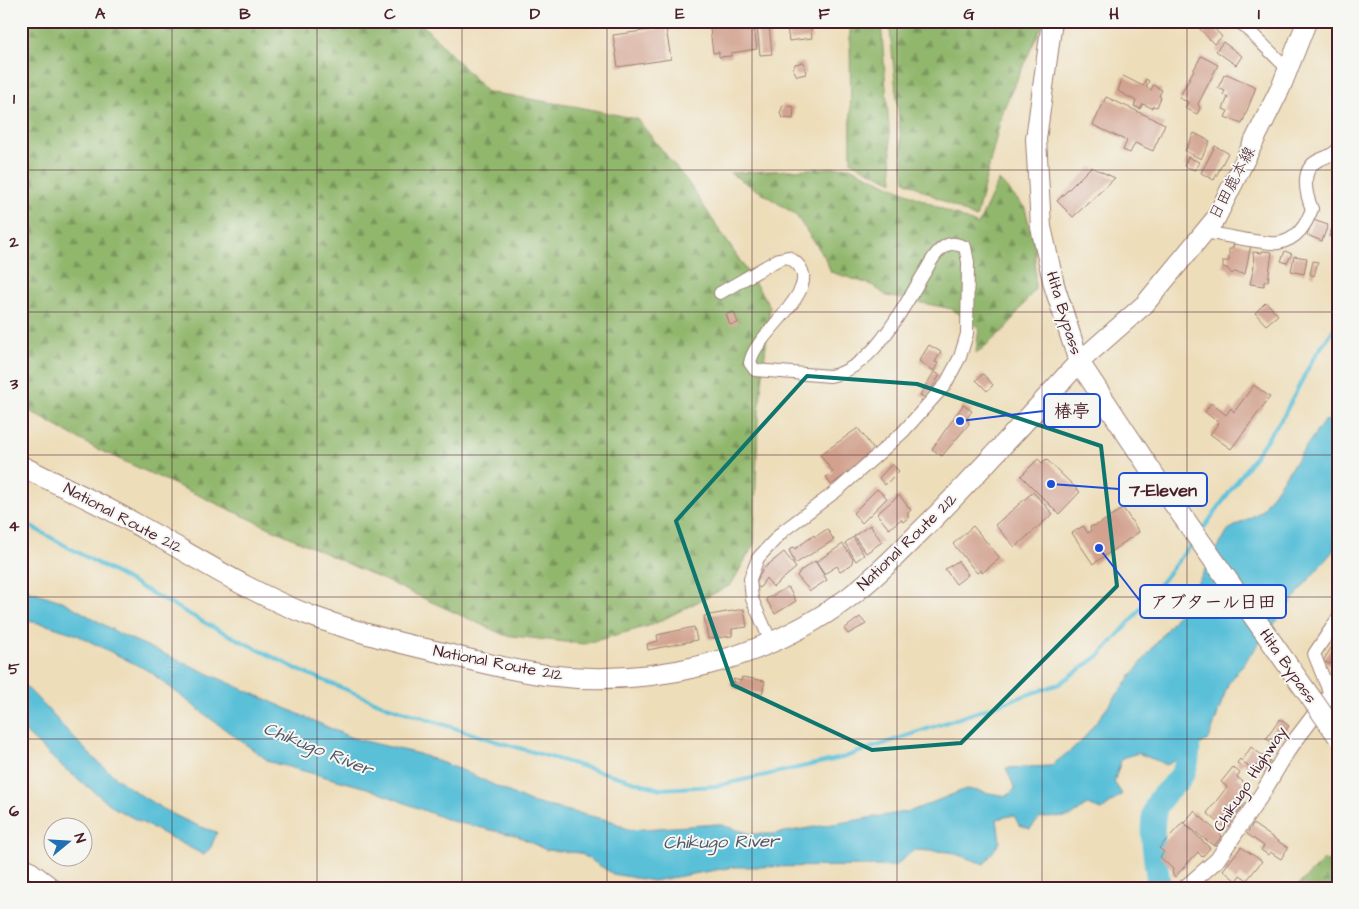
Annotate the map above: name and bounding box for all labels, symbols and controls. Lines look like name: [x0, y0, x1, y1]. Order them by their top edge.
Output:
text: A: [95, 3, 106, 25]
text: B: [239, 3, 251, 25]
text: C: [384, 3, 396, 25]
text: D: [530, 3, 541, 25]
text: E: [675, 3, 685, 25]
text: F: [818, 3, 830, 25]
text: G: [963, 3, 975, 25]
text: H: [1109, 3, 1119, 25]
text: I: [1258, 3, 1260, 25]
text: 1: [13, 88, 16, 110]
street label: 日田鹿本線: [1204, 143, 1260, 223]
text: 2: [8, 231, 19, 253]
street label: Hita Bypass: [1040, 268, 1087, 358]
text: 3: [9, 373, 19, 395]
callout: 椿亭: [1044, 394, 1100, 427]
text: 椿亭: [1054, 399, 1090, 424]
callout: 7-Eleven: [1119, 473, 1207, 506]
street label: National Route 212: [60, 477, 186, 559]
text: 7-Eleven: [1128, 478, 1197, 503]
street label: National Route 212: [852, 488, 962, 596]
text: 4: [9, 515, 20, 537]
callout: アブタール日田: [1140, 585, 1286, 618]
text: アブタール日田: [1150, 590, 1276, 615]
street label: Hita Bypass: [1253, 624, 1322, 708]
street label: National Route 212: [431, 640, 565, 686]
text: 5: [8, 658, 20, 680]
water label: Chikugo River: [259, 716, 378, 784]
street label: Chikugo Highway: [1208, 722, 1293, 836]
text: 6: [9, 800, 19, 822]
north arrow: [42, 816, 92, 866]
water label: Chikugo River: [663, 828, 781, 857]
text: N: [69, 831, 90, 846]

